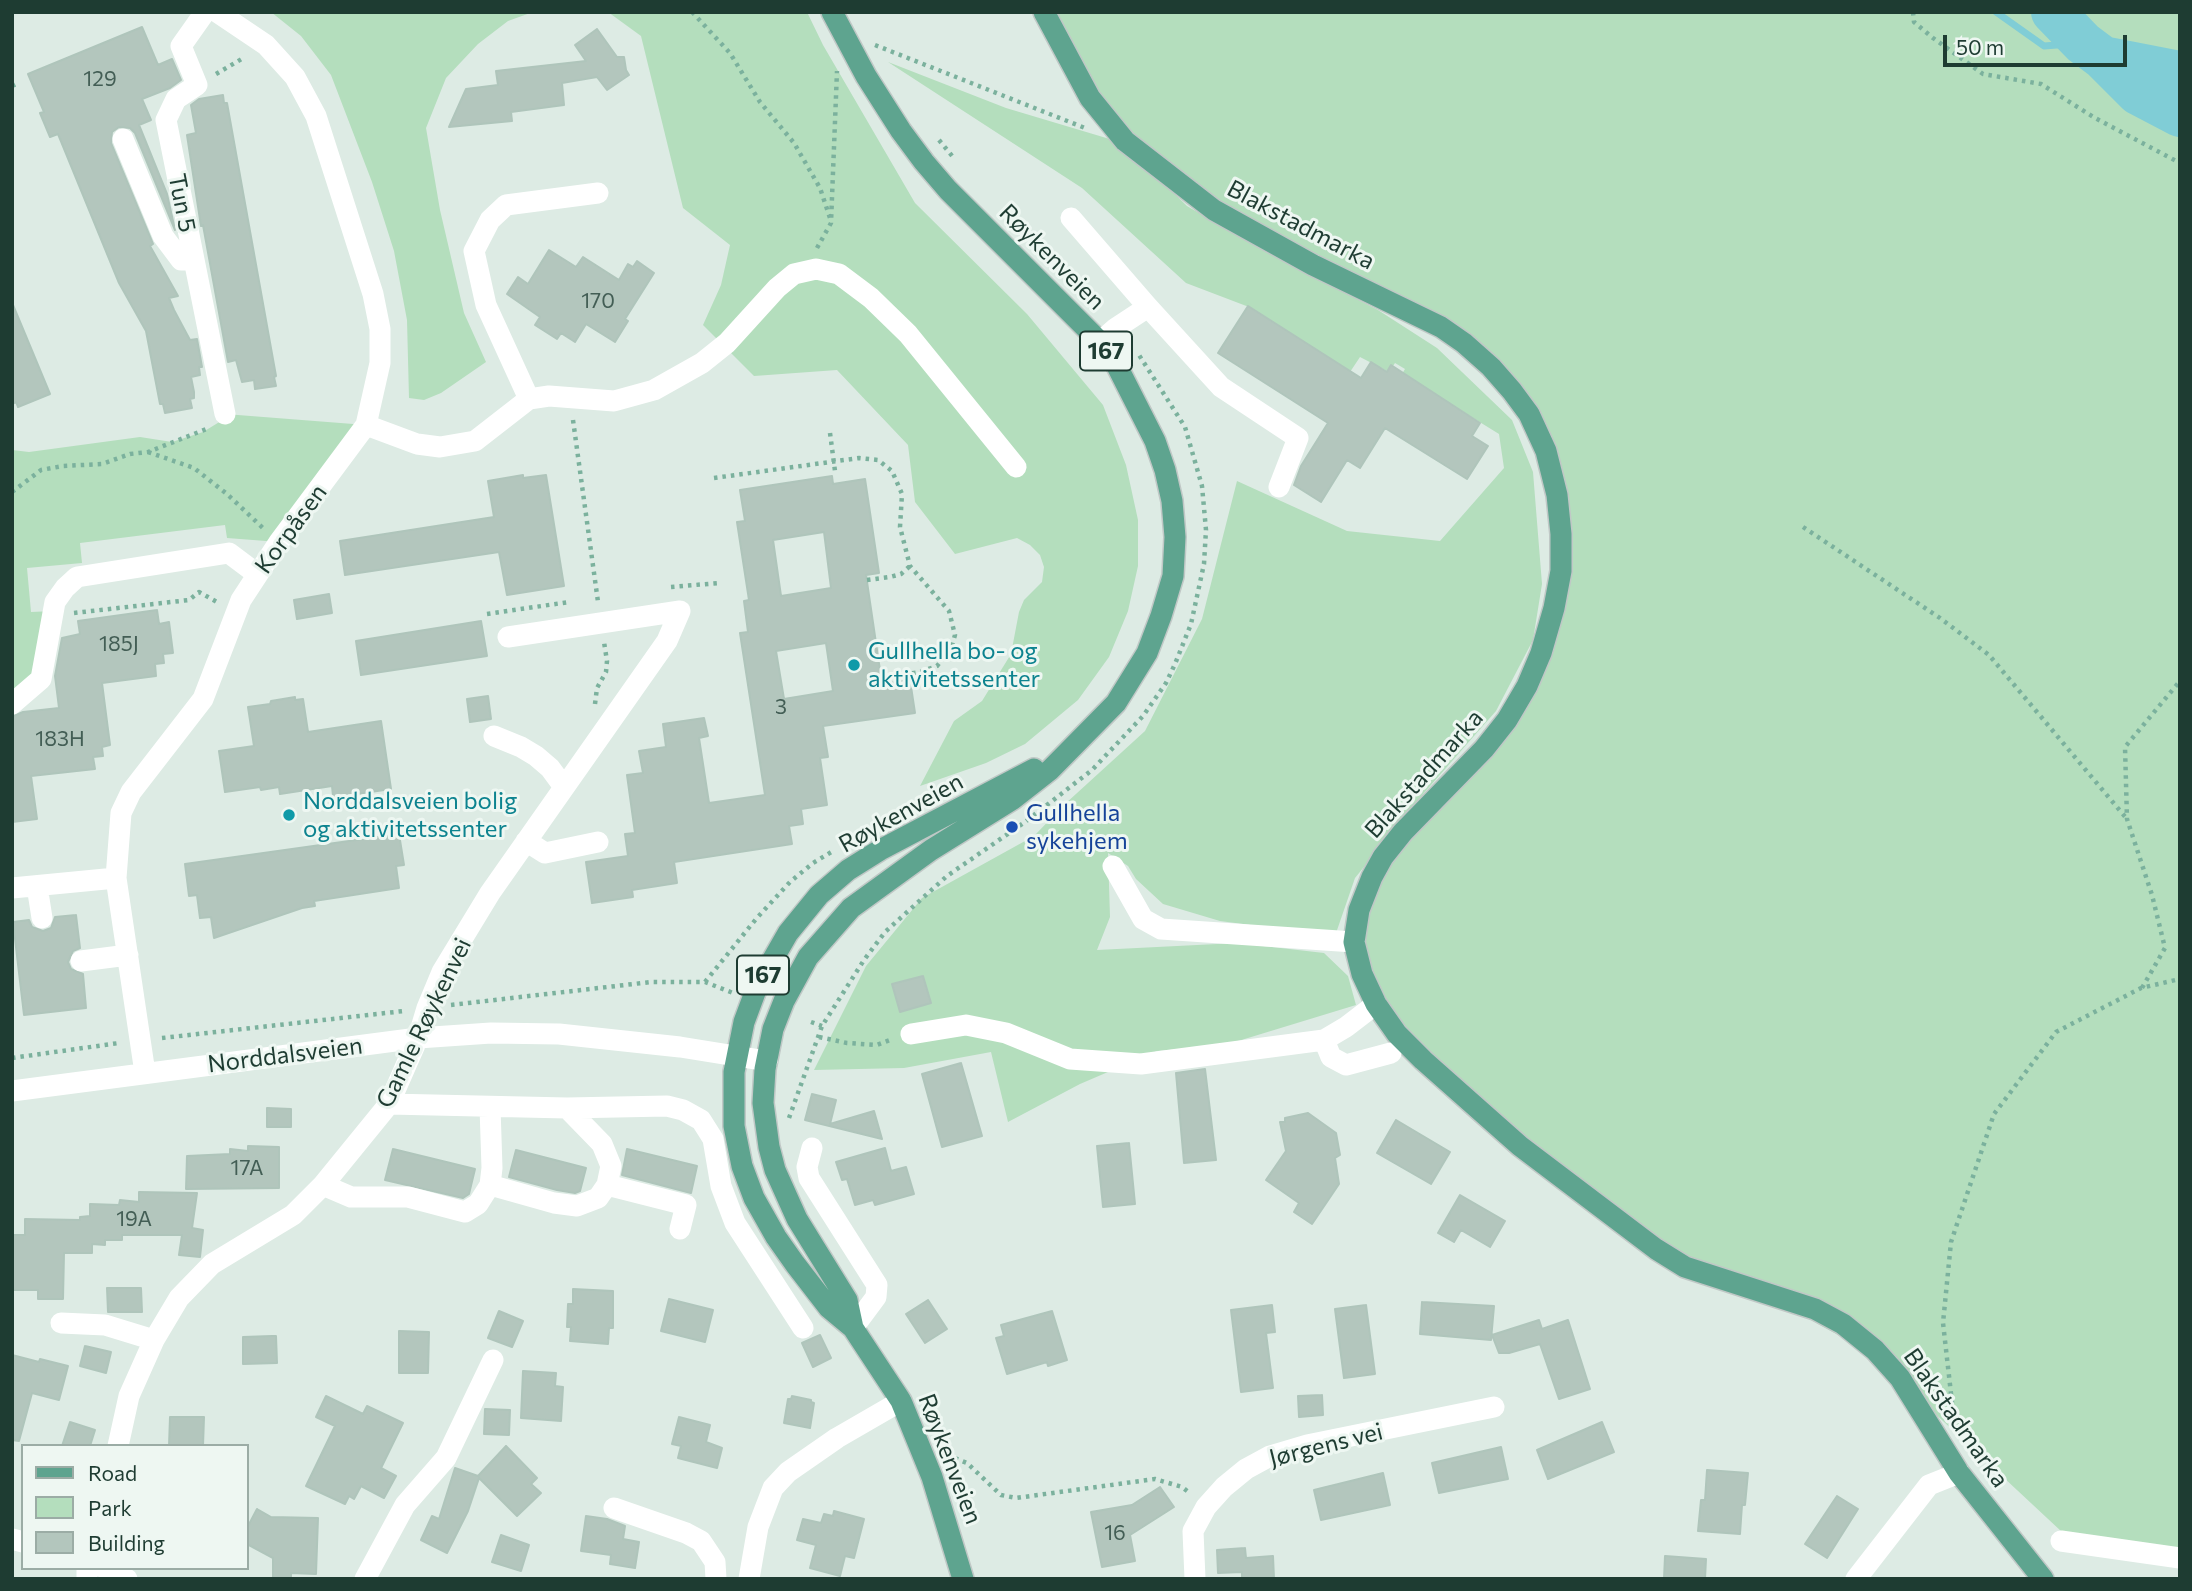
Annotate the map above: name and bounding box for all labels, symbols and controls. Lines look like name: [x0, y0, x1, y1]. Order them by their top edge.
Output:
scale bar: [1947, 21, 2131, 65]
text: 50 m: [1956, 34, 2004, 59]
house number: 129: [83, 66, 117, 92]
street label: Tun 5: [162, 171, 202, 235]
street label: Blakstadmarka: [1222, 174, 1380, 276]
street label: Røykenveien: [993, 198, 1111, 316]
house number: 170: [581, 288, 615, 314]
road number: 167: [1080, 332, 1132, 370]
street label: Korpåsen: [249, 479, 333, 579]
house number: 185J: [99, 631, 139, 657]
place label: Gullhella bo- og aktivitetssenter: [868, 637, 1040, 693]
marker: Gullhella bo- og aktivitetssenter: [846, 657, 862, 673]
house number: 3: [775, 694, 787, 720]
street label: Blakstadmarka: [1359, 704, 1489, 844]
house number: 183H: [35, 726, 85, 752]
street label: Røykenveien: [834, 767, 968, 859]
place label: Norddalsveien bolig og aktivitetssenter: [303, 787, 517, 843]
place label: Gullhella sykehjem: [1026, 799, 1128, 855]
marker: Norddalsveien bolig og aktivitetssenter: [281, 807, 297, 823]
marker: Gullhella sykehjem: [1004, 819, 1020, 835]
street label: Gamle Røykenvei: [370, 933, 478, 1113]
road number: 167: [737, 956, 789, 994]
street label: Norddalsveien: [206, 1031, 364, 1079]
house number: 17A: [231, 1155, 263, 1181]
house number: 19A: [116, 1206, 152, 1232]
street label: Blakstadmarka: [1897, 1343, 2015, 1493]
street label: Røykenveien: [912, 1390, 988, 1528]
street label: Jørgens vei: [1266, 1417, 1386, 1473]
legend: [21, 1444, 248, 1570]
text: Road: [88, 1460, 137, 1485]
text: Park: [88, 1495, 132, 1520]
house number: 16: [1104, 1520, 1126, 1546]
text: Building: [88, 1530, 165, 1555]

